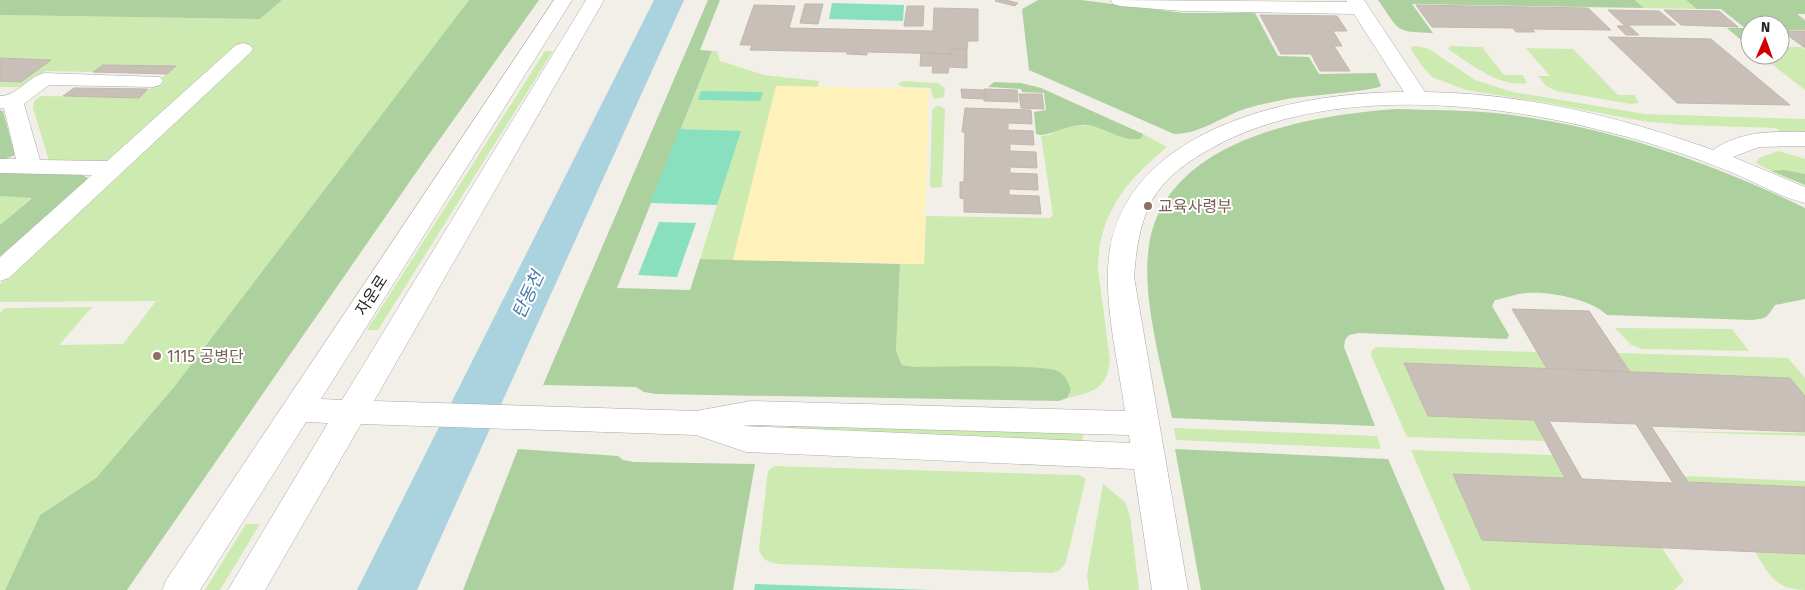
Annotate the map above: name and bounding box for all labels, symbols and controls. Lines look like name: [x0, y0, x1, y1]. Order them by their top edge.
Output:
north arrow: [1740, 15, 1790, 65]
text: N: [1760, 19, 1770, 36]
place label: 교육사령부: [1158, 197, 1232, 216]
marker: 교육사령부: [1142, 200, 1154, 212]
water label: 탄동천: [508, 266, 549, 322]
street label: 자운로: [351, 271, 392, 319]
place label: 1115 공병단: [167, 347, 244, 366]
marker: 1115 공병단: [151, 350, 163, 362]

